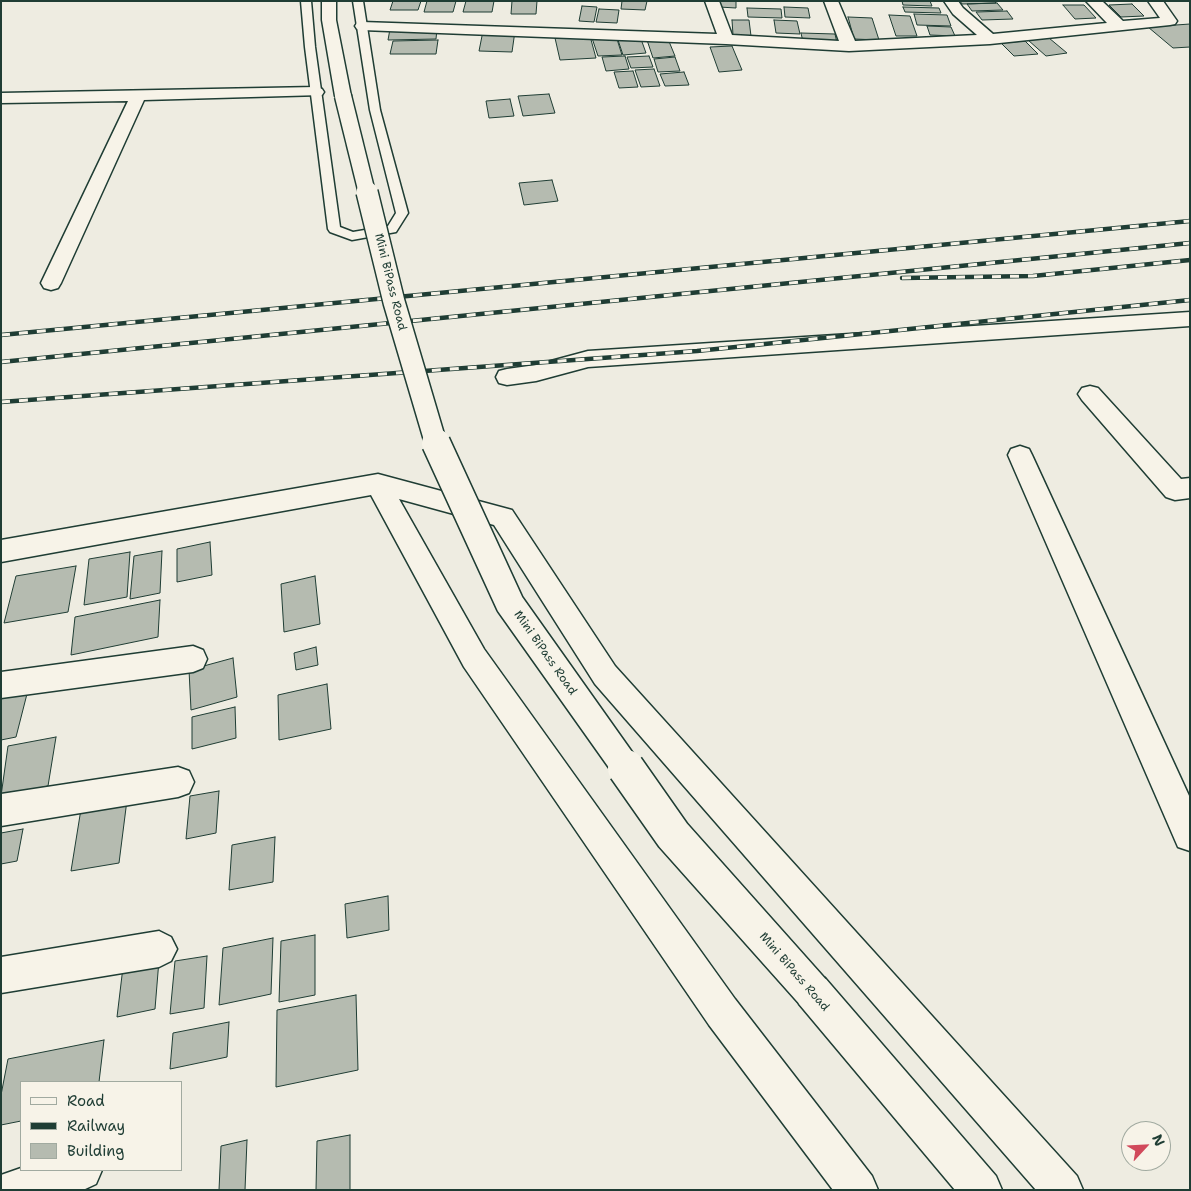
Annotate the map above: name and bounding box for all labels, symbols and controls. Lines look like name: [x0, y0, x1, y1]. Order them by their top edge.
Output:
street label: Mini BiPass Road: [371, 232, 409, 332]
street label: Mini BiPass Road: [511, 608, 579, 698]
street label: Mini BiPass Road: [756, 930, 832, 1014]
legend: [20, 1081, 182, 1171]
text: Road: [67, 1091, 105, 1111]
text: Railway: [67, 1116, 125, 1136]
north arrow: [1121, 1121, 1171, 1171]
text: N: [1148, 1131, 1169, 1149]
text: Building: [67, 1141, 124, 1161]

